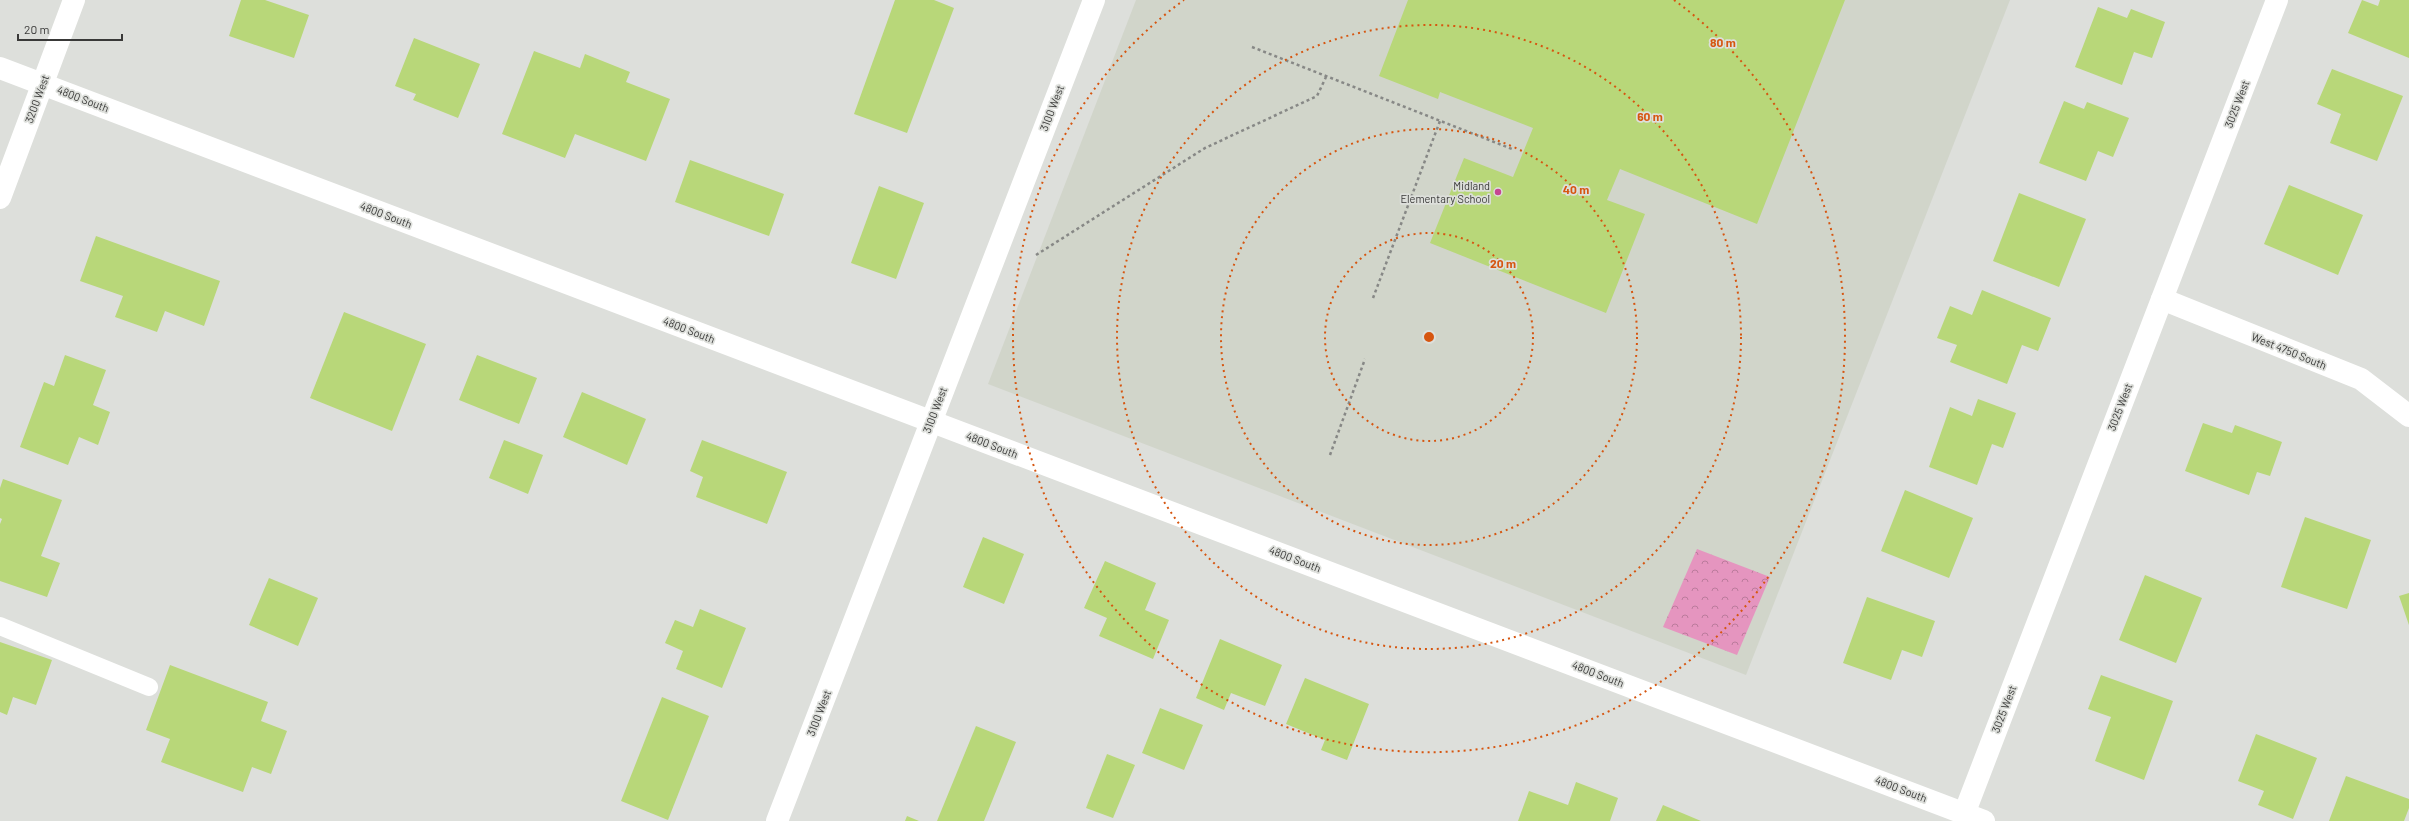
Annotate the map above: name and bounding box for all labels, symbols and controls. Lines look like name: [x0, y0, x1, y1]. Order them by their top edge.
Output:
scale bar: [18, 16, 122, 42]
text: 20 m: [24, 22, 50, 36]
text: 80 m: [1710, 35, 1736, 49]
street label: 3200 West: [22, 73, 51, 125]
street label: 3025 West: [2222, 78, 2252, 129]
street label: 4800 South: [55, 83, 111, 114]
street label: 3100 West: [1037, 83, 1066, 133]
text: 60 m: [1637, 109, 1663, 123]
place label: Midland Elementary School: [1400, 179, 1490, 205]
text: 40 m: [1563, 182, 1589, 196]
marker: Midland Elementary School: [1493, 187, 1503, 197]
street label: 4800 South: [358, 199, 414, 230]
text: 20 m: [1490, 256, 1516, 270]
street label: 4800 South: [661, 314, 717, 345]
centre of rings: [1422, 330, 1436, 344]
street label: West 4750 South: [2250, 330, 2329, 372]
street label: 3025 West: [2105, 381, 2135, 432]
street label: 3100 West: [920, 385, 949, 435]
street label: 4800 South: [964, 429, 1020, 460]
street label: 4800 South: [1267, 543, 1323, 574]
street label: 4800 South: [1570, 658, 1626, 689]
street label: 3025 West: [1989, 683, 2019, 734]
street label: 3100 West: [804, 688, 833, 738]
street label: 4800 South: [1873, 773, 1929, 804]

